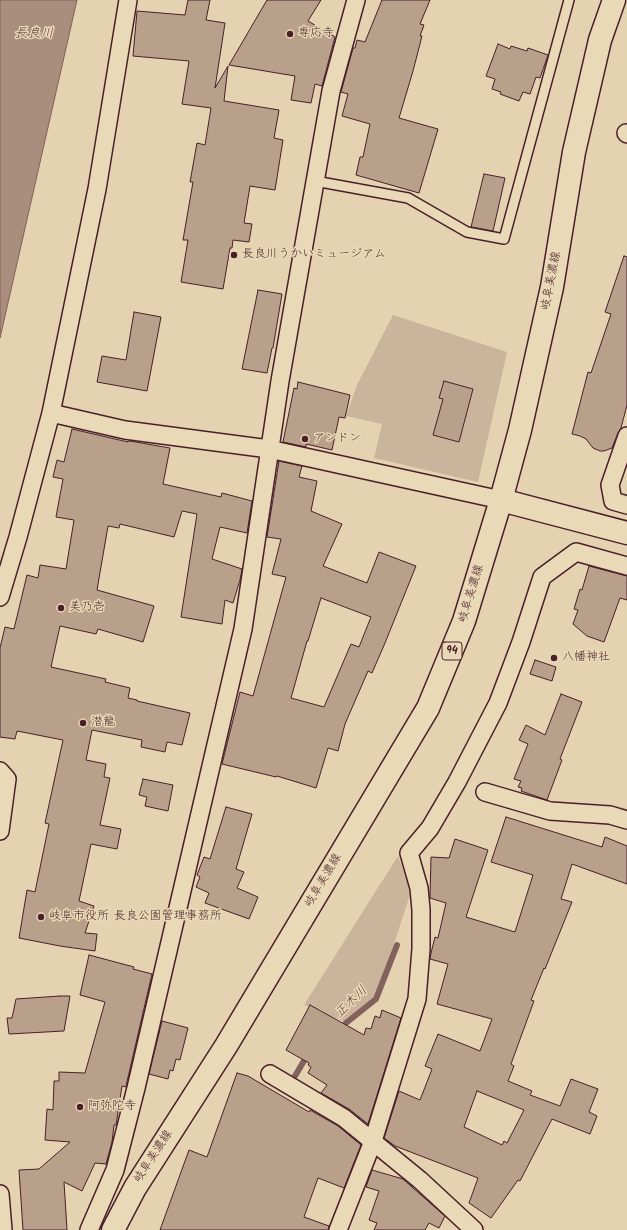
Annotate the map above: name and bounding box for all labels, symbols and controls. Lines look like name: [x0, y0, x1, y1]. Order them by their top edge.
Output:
water label: 長良川: [15, 27, 53, 43]
place label: 専応寺: [298, 27, 334, 41]
marker: 専応寺: [285, 29, 295, 39]
place label: 長良川うかいミュージアム: [242, 248, 386, 262]
marker: 長良川うかいミュージアム: [229, 250, 239, 260]
street label: 岐阜美濃線: [539, 250, 565, 312]
place label: アンドン: [313, 432, 361, 446]
marker: アンドン: [300, 434, 310, 444]
street label: 岐阜美濃線: [456, 563, 488, 625]
place label: 美乃壱: [69, 601, 105, 615]
marker: 美乃壱: [56, 603, 66, 613]
road number: 94: [442, 642, 462, 660]
place label: 八幡神社: [562, 651, 610, 665]
marker: 八幡神社: [549, 653, 559, 663]
place label: 潜龍: [91, 716, 115, 730]
marker: 潜龍: [78, 718, 88, 728]
street label: 岐阜美濃線: [302, 852, 346, 910]
place label: 岐阜市役所 長良公園管理事務所: [49, 910, 222, 924]
marker: 岐阜市役所 長良公園管理事務所: [36, 912, 46, 922]
water label: 正木川: [333, 984, 371, 1022]
place label: 阿弥陀寺: [88, 1100, 136, 1114]
marker: 阿弥陀寺: [75, 1102, 85, 1112]
street label: 岐阜美濃線: [132, 1128, 176, 1186]

